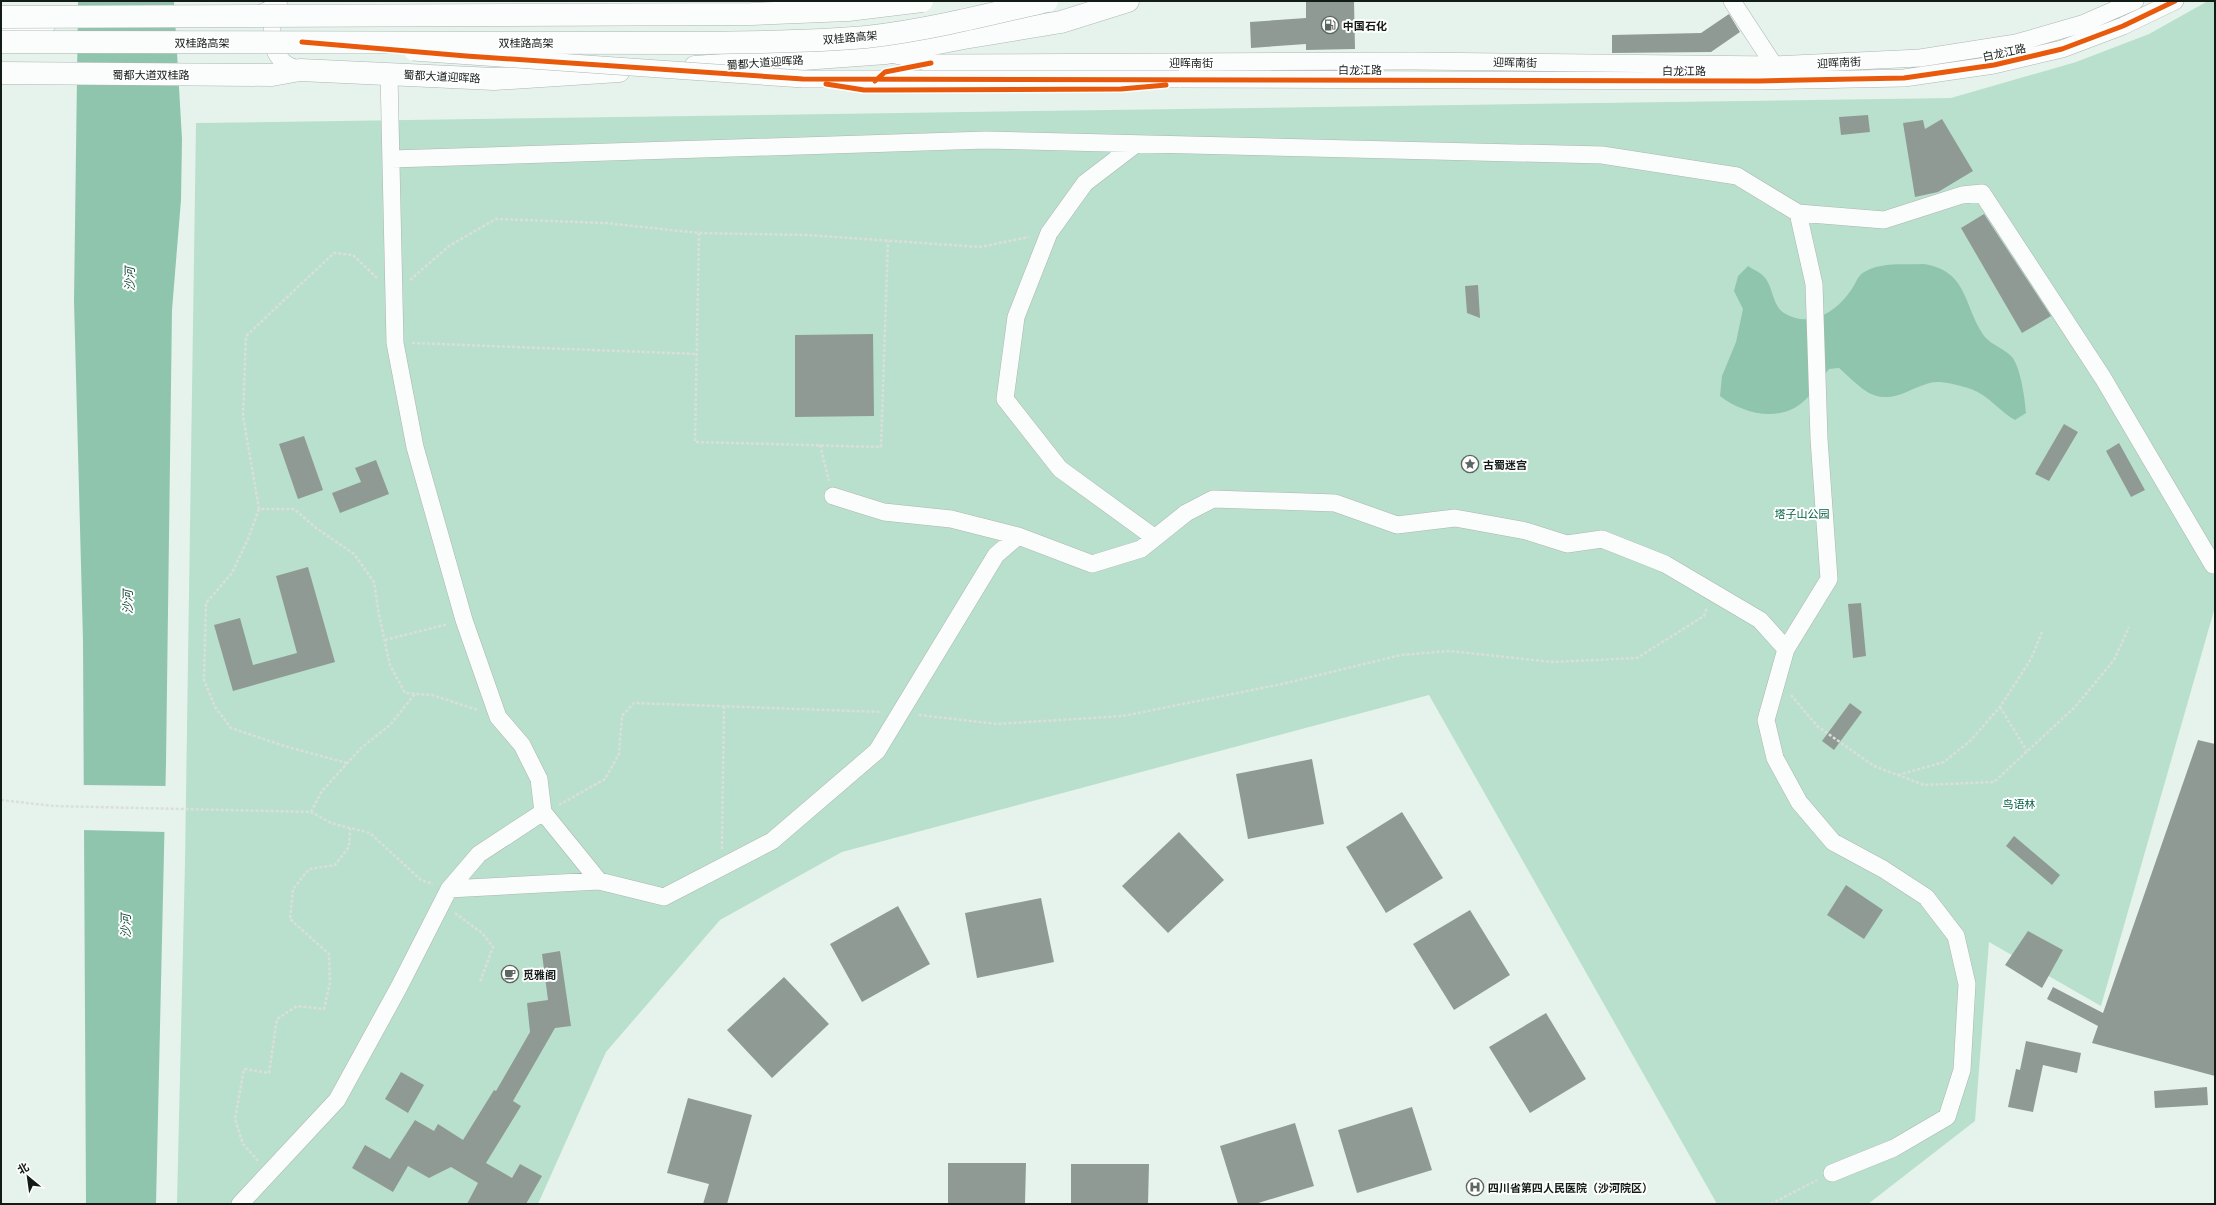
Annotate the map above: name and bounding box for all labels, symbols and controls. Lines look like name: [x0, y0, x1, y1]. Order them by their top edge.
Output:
fuel station icon: 中国石化: [1320, 15, 1340, 35]
place label: 中国石化: [1343, 19, 1387, 32]
street label: 双桂路高架: [822, 28, 878, 46]
street label: 双桂路高架: [175, 36, 230, 49]
street label: 双桂路高架: [499, 36, 554, 49]
street label: 白龙江路: [1981, 41, 2027, 63]
street label: 蜀都大道迎晖路: [726, 53, 804, 71]
street label: 迎晖南街: [1817, 54, 1861, 70]
street label: 迎晖南街: [1493, 55, 1537, 69]
street label: 迎晖南街: [1169, 56, 1213, 69]
street label: 白龙江路: [1338, 63, 1382, 76]
street label: 白龙江路: [1662, 64, 1706, 77]
street label: 蜀都大道迎晖路: [403, 67, 481, 85]
street label: 蜀都大道双桂路: [113, 68, 190, 81]
water label: 沙河: [122, 265, 137, 291]
place icon: 古蜀迷宫: [1460, 454, 1480, 474]
place label: 古蜀迷宫: [1483, 458, 1527, 471]
park label: 塔子山公园: [1775, 507, 1830, 520]
water label: 沙河: [120, 588, 135, 614]
park label: 鸟语林: [2003, 797, 2036, 810]
water label: 沙河: [118, 912, 133, 938]
cafe icon: 觅雅阁: [500, 964, 520, 984]
place label: 觅雅阁: [523, 968, 556, 981]
north arrow: [8, 1157, 48, 1197]
text: 北: [15, 1159, 31, 1176]
hospital icon: 四川省第四人民医院（沙河院区）: [1465, 1177, 1485, 1197]
place label: 四川省第四人民医院（沙河院区）: [1488, 1181, 1653, 1194]

